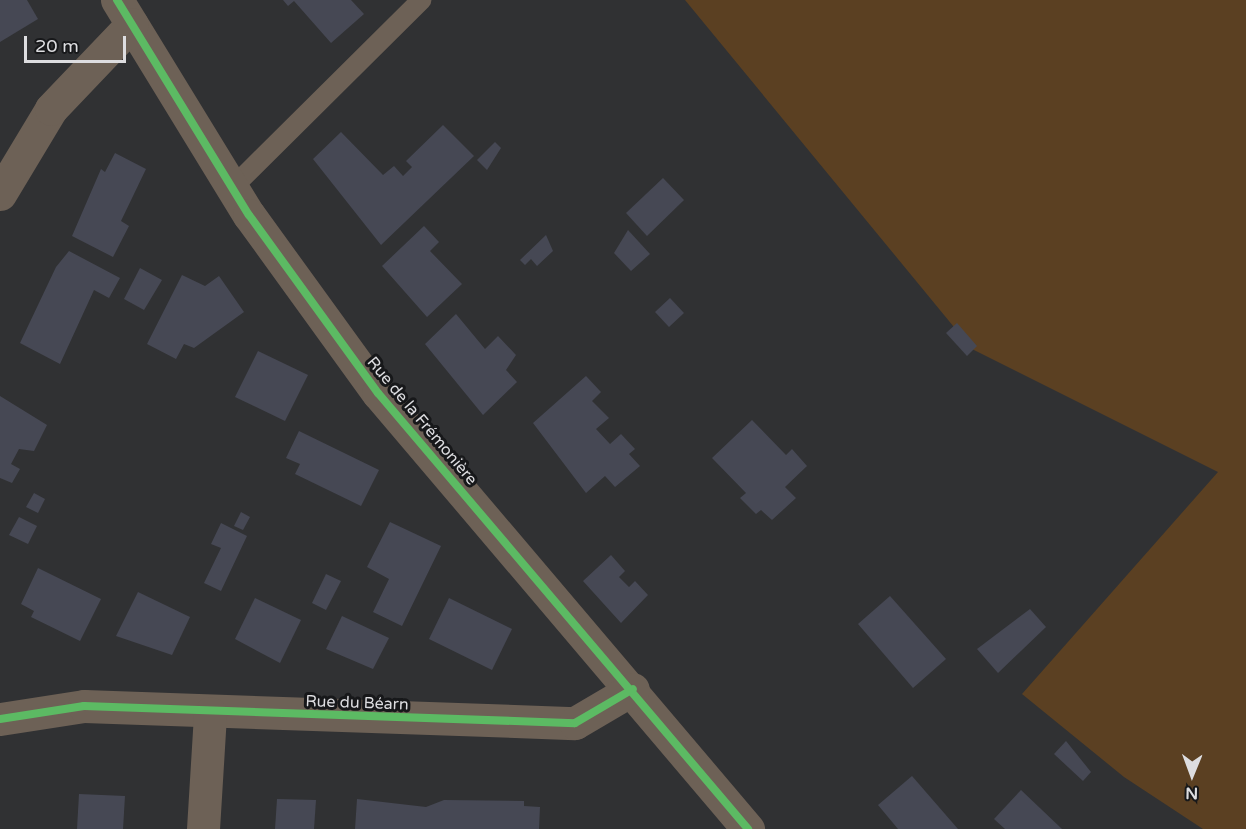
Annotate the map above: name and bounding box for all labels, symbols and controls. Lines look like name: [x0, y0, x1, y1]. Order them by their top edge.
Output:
scale bar: [27, 24, 129, 62]
text: 20 m: [35, 35, 79, 57]
street label: Rue de la Frémonière: [363, 353, 481, 489]
street label: Rue du Béarn: [305, 692, 409, 714]
north arrow: [1162, 745, 1222, 805]
text: N: [1185, 783, 1198, 803]

